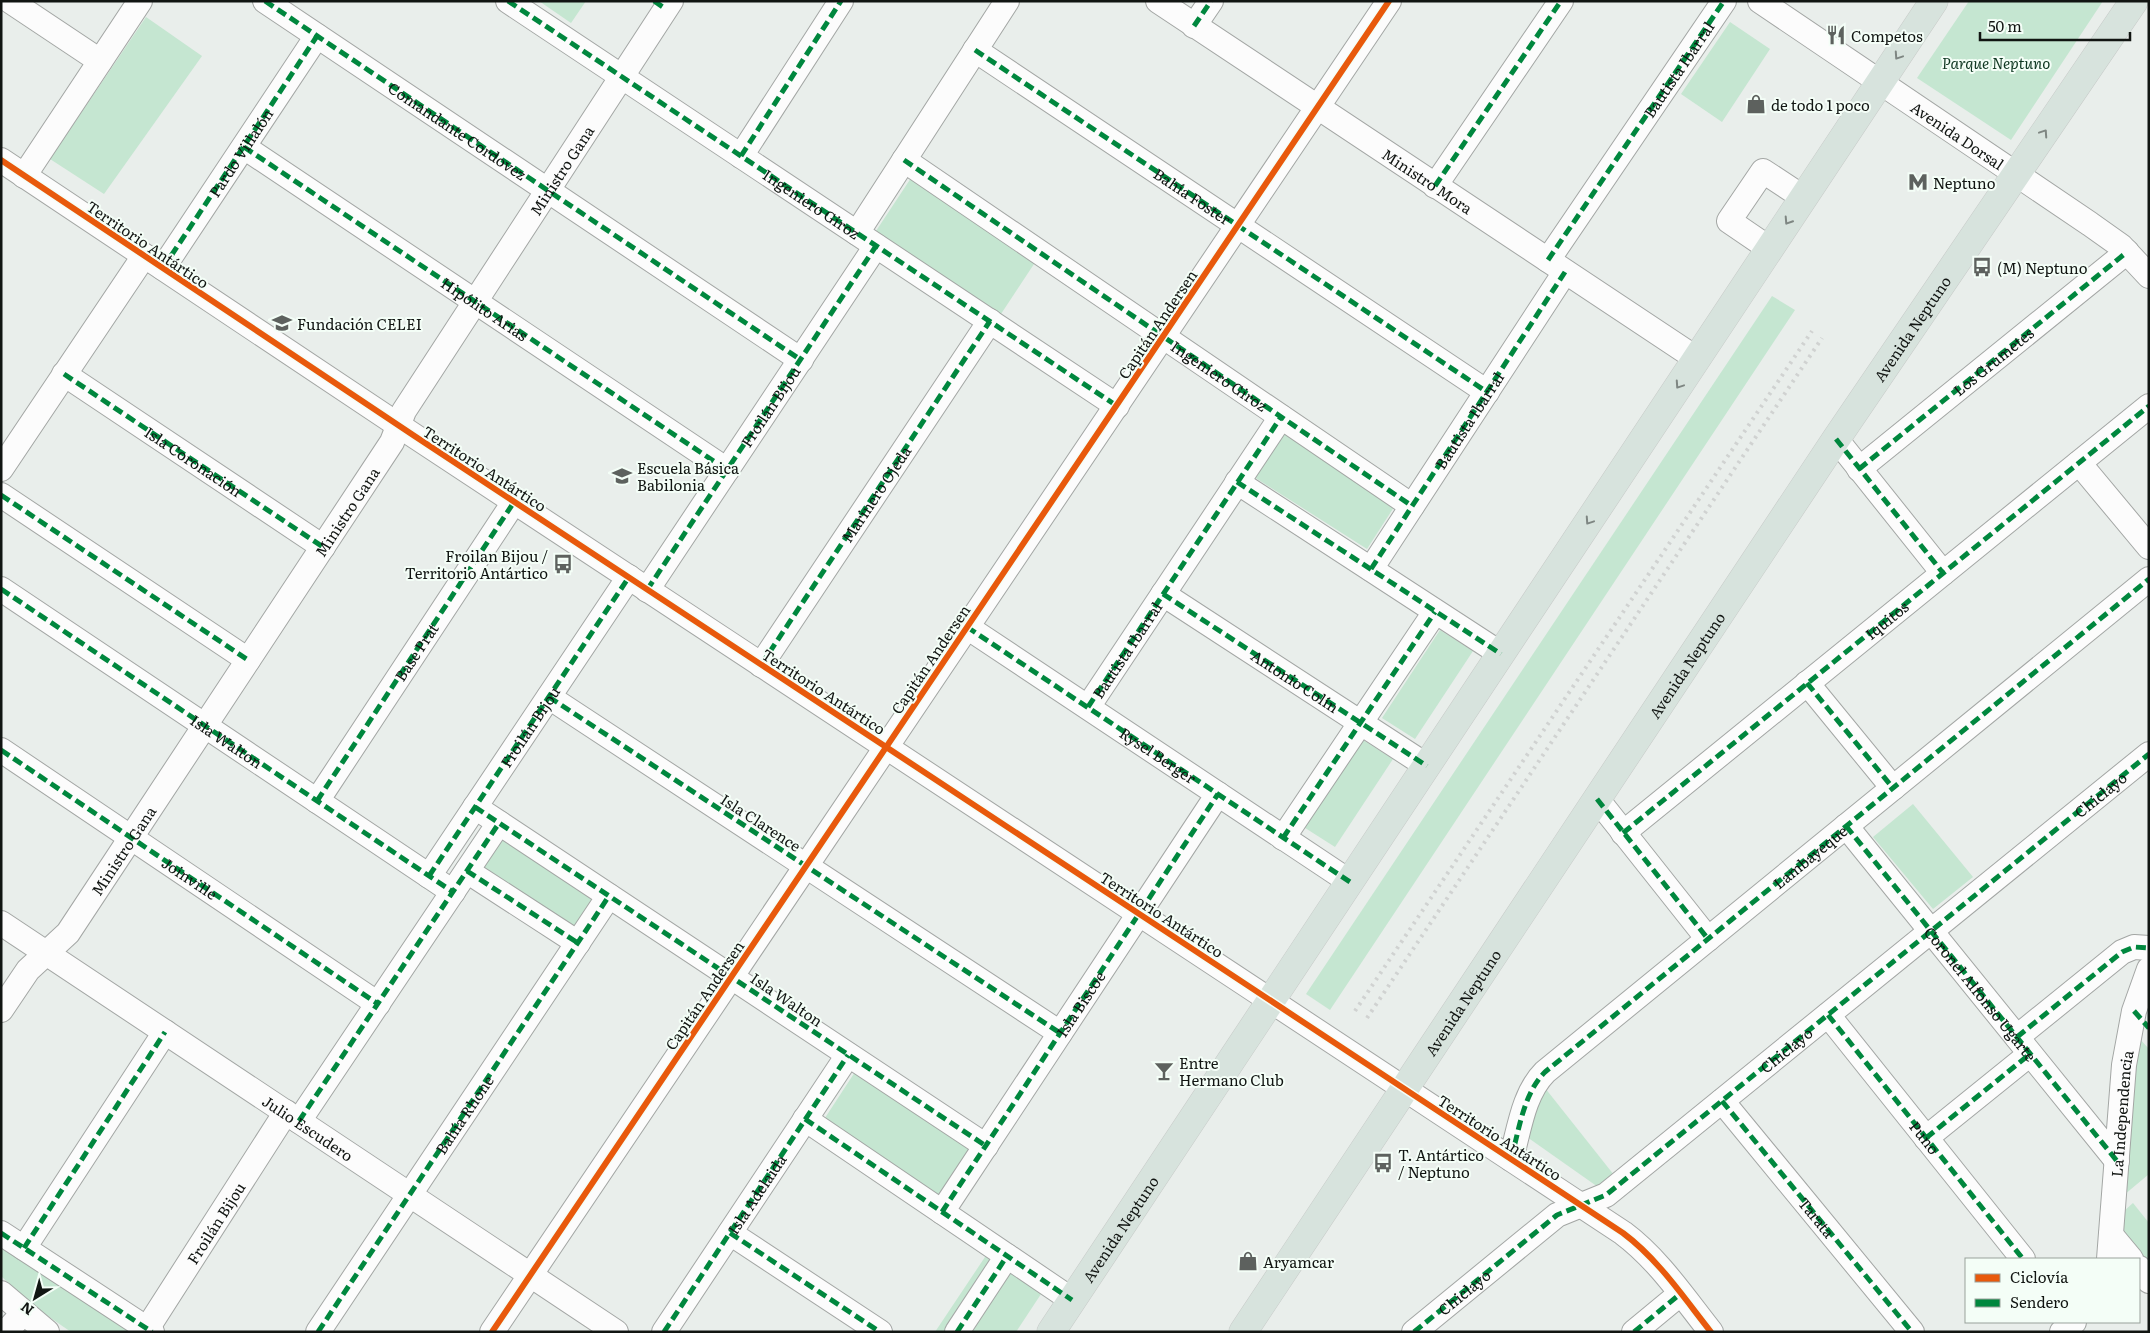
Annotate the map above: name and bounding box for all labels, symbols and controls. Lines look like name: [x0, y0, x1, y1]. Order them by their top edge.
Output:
scale bar: [1980, 10, 2130, 42]
text: 50 m: [1988, 14, 2022, 37]
street label: Bautista Ibarral: [1637, 16, 1719, 122]
restaurant icon: Competos: [1825, 24, 1847, 46]
place label: Competos: [1851, 24, 1923, 47]
one-way arrow: [1894, 51, 1904, 60]
park label: Parque Neptuno: [1942, 51, 2050, 74]
street label: Comandante Cordovez: [384, 75, 532, 185]
shop icon: de todo 1 poco: [1745, 93, 1767, 115]
place label: de todo 1 poco: [1771, 93, 1870, 116]
street label: Avenida Dorsal: [1907, 95, 2009, 175]
street label: Pardo Villalón: [202, 103, 278, 201]
street label: Ministro Gana: [523, 120, 599, 219]
one-way arrow: [2038, 129, 2047, 139]
street label: Ministro Mora: [1378, 142, 1479, 219]
street label: Bahía Foster: [1150, 161, 1236, 230]
street label: Ingeniero Giroz: [759, 162, 865, 244]
metro station icon: Neptuno: [1907, 171, 1929, 193]
place label: Neptuno: [1933, 171, 1996, 194]
street label: Territorio Antártico: [82, 194, 214, 294]
one-way arrow: [1785, 216, 1795, 225]
bus stop icon: (M) Neptuno: [1971, 256, 1993, 278]
place label: (M) Neptuno: [1997, 256, 2088, 279]
street label: Capitán Andersen: [1112, 265, 1202, 383]
street label: Avenida Neptuno: [1867, 270, 1956, 386]
street label: Hipólito Arias: [437, 271, 533, 346]
school or university icon: Fundación CELEI: [271, 312, 293, 334]
place label: Fundación CELEI: [297, 312, 422, 335]
street label: Los Grumetes: [1947, 321, 2038, 401]
street label: Ingeniero Giroz: [1167, 334, 1273, 416]
street label: Froilán Bijou: [734, 360, 805, 451]
street label: Bautista Ibarral: [1428, 367, 1509, 473]
one-way arrow: [1676, 380, 1685, 389]
street label: Territorio Antártico: [419, 419, 552, 517]
street label: Isla Coronación: [140, 420, 247, 502]
street label: Marinero Ojeda: [835, 440, 916, 547]
place label: Escuela Básica Babilonia: [637, 456, 740, 496]
street label: Ministro Gana: [308, 461, 385, 561]
school or university icon: Escuela Básica Babilonia: [611, 465, 633, 487]
one-way arrow: [1586, 515, 1595, 525]
place label: Froilan Bijou / Territorio Antártico: [405, 544, 549, 584]
bus stop icon: Froilan Bijou / Territorio Antártico: [552, 553, 574, 575]
street label: Iquitos: [1859, 594, 1913, 644]
street label: Bautista Ibarral: [1086, 597, 1167, 703]
street label: Capitán Andersen: [885, 600, 975, 718]
street label: Avenida Neptuno: [1642, 607, 1730, 723]
street label: Base Prat: [388, 618, 443, 685]
street label: Territorio Antártico: [758, 642, 891, 740]
street label: Antonio Colín: [1247, 643, 1344, 717]
street label: Froilán Bijou: [494, 681, 565, 772]
street label: Isla Walton: [186, 708, 268, 773]
street label: Rysel Berger: [1115, 721, 1201, 788]
street label: Chiclayo: [2069, 765, 2131, 822]
street label: Isla Clarence: [716, 787, 806, 857]
street label: Ministro Gana: [85, 800, 161, 900]
street label: Lambayeque: [1767, 819, 1852, 894]
street label: Joinville: [158, 850, 223, 905]
street label: Territorio Antártico: [1096, 865, 1229, 963]
street label: Coronel Alfonso Ugarte: [1920, 921, 2043, 1066]
street label: Capitán Andersen: [659, 936, 749, 1054]
street label: Avenida Neptuno: [1418, 944, 1506, 1060]
street label: Isla Walton: [746, 966, 828, 1032]
street label: Isla Biscoe: [1050, 966, 1110, 1041]
street label: Chiclayo: [1754, 1021, 1817, 1078]
street label: La Independencia: [2104, 1047, 2138, 1178]
place label: Entre Hermano Club: [1179, 1051, 1284, 1091]
bar icon: Entre Hermano Club: [1153, 1060, 1175, 1082]
street label: Bahía Rhone: [429, 1070, 498, 1158]
street label: Territorio Antártico: [1434, 1088, 1567, 1186]
street label: Julio Escudero: [258, 1089, 359, 1166]
street label: Puno: [1905, 1115, 1946, 1159]
place label: T. Antártico / Neptuno: [1398, 1143, 1484, 1183]
street label: Isla Adelaida: [721, 1148, 791, 1238]
bus stop icon: T. Antártico / Neptuno: [1372, 1152, 1394, 1174]
street label: Avenida Neptuno: [1076, 1171, 1163, 1287]
street label: Froilán Bijou: [180, 1177, 250, 1268]
street label: Tarata: [1794, 1191, 1842, 1243]
shop icon: Aryamcar: [1237, 1250, 1259, 1272]
place label: Aryamcar: [1263, 1250, 1334, 1273]
legend: [1965, 1258, 2140, 1323]
street label: Chiclayo: [1432, 1263, 1495, 1320]
text: Ciclovía: [2010, 1265, 2069, 1288]
north arrow: [10, 1273, 60, 1323]
text: Sendero: [2010, 1290, 2069, 1313]
text: N: [16, 1298, 37, 1321]

